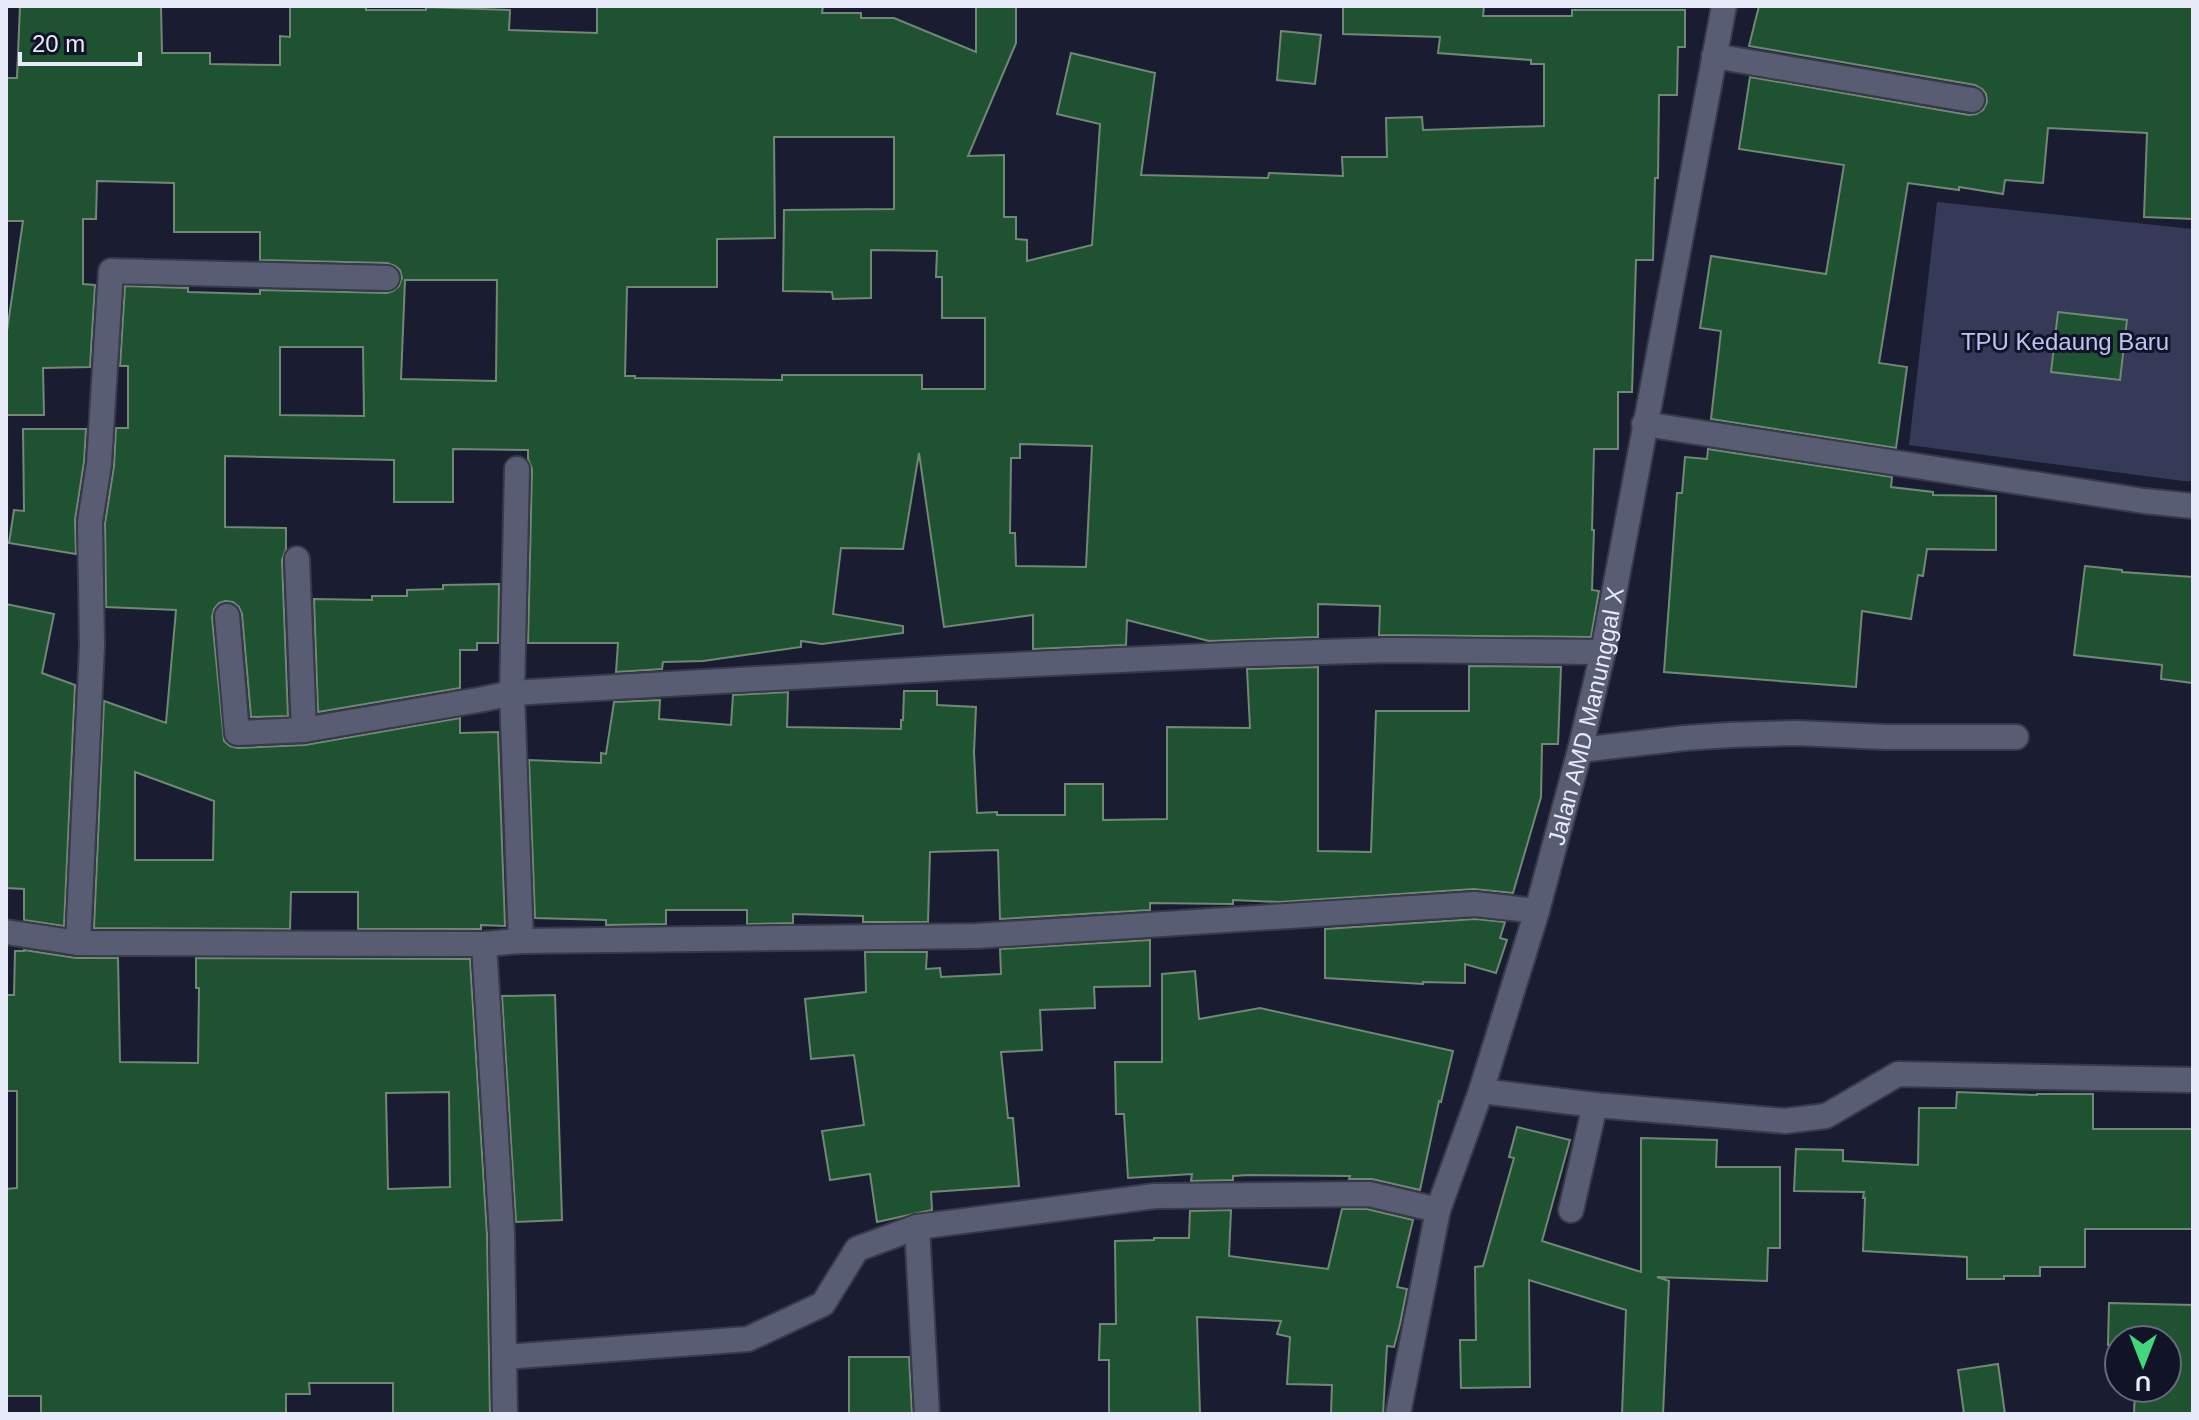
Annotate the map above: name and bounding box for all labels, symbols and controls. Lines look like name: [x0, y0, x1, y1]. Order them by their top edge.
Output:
scale bar: [20, 16, 140, 66]
text: 20 m: [32, 30, 85, 57]
park label: TPU Kedaung Baru: [1961, 328, 2169, 355]
street label: Jalan AMD Manunggal X: [1542, 585, 1628, 848]
north arrow: [2103, 1324, 2183, 1404]
text: U: [2135, 1371, 2151, 1396]

